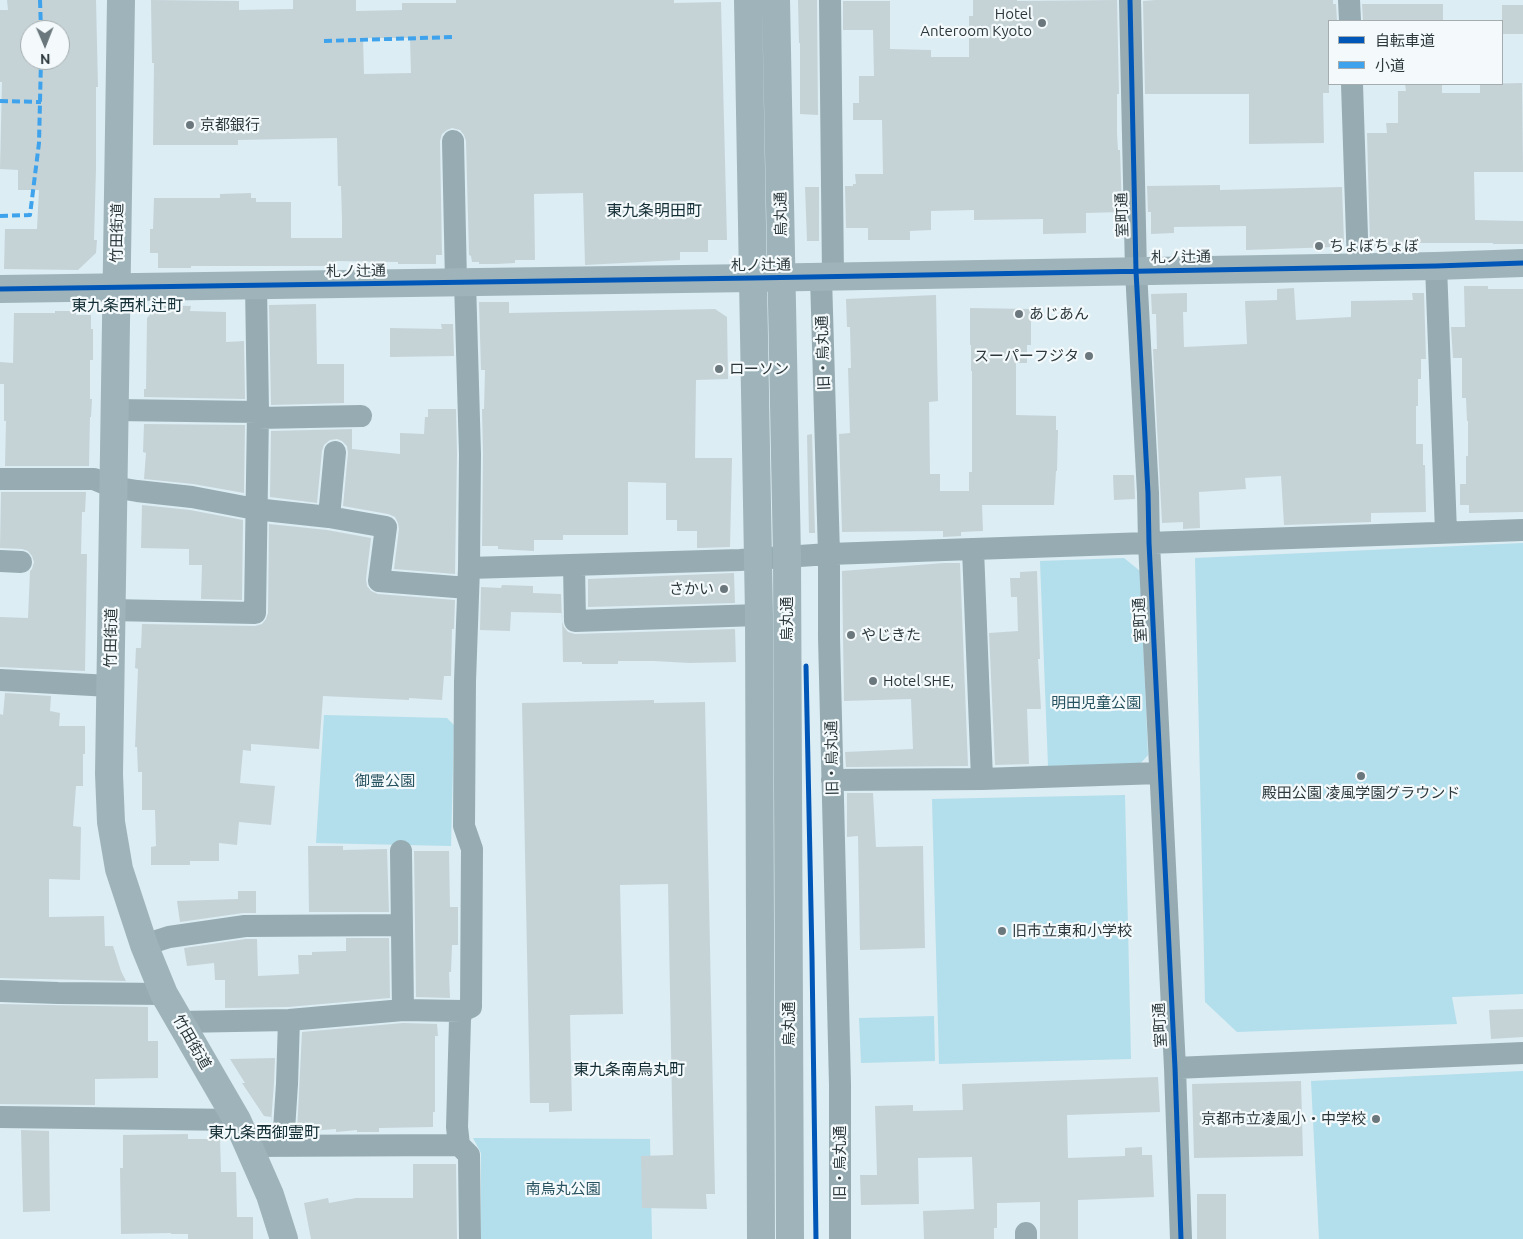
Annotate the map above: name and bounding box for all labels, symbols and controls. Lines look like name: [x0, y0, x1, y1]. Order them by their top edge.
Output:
place label: Hotel Anteroom Kyoto: [920, 5, 1032, 40]
marker: Hotel Anteroom Kyoto: [1036, 17, 1048, 29]
north arrow: [20, 20, 70, 70]
legend: [1328, 20, 1503, 85]
text: 自転車道: [1375, 32, 1435, 49]
text: N: [40, 51, 51, 67]
text: 小道: [1375, 57, 1405, 74]
place label: 京都銀行: [200, 116, 260, 134]
marker: 京都銀行: [184, 119, 196, 131]
street label: 烏丸通: [772, 191, 790, 237]
street label: 室町通: [1112, 192, 1132, 238]
district label: 東九条明田町: [606, 201, 702, 221]
street label: 竹田街道: [107, 203, 127, 263]
place label: ちょぼちょぼ: [1329, 237, 1419, 255]
marker: ちょぼちょぼ: [1313, 240, 1325, 252]
street label: 札ノ辻通: [1151, 247, 1211, 267]
street label: 札ノ辻通: [731, 255, 791, 275]
street label: 札ノ辻通: [326, 261, 386, 281]
district label: 東九条西札辻町: [71, 296, 183, 316]
place label: あじあん: [1029, 305, 1089, 323]
marker: あじあん: [1013, 308, 1025, 320]
street label: 旧・烏丸通: [813, 315, 833, 391]
place label: スーパーフジタ: [974, 347, 1079, 365]
marker: スーパーフジタ: [1083, 350, 1095, 362]
place label: ローソン: [729, 360, 789, 378]
marker: ローソン: [713, 363, 725, 375]
place label: さかい: [669, 580, 714, 598]
marker: さかい: [718, 583, 730, 595]
street label: 烏丸通: [778, 597, 796, 641]
street label: 室町通: [1130, 597, 1150, 643]
street label: 竹田街道: [101, 608, 121, 668]
place label: やじきた: [861, 626, 921, 644]
marker: やじきた: [845, 629, 857, 641]
place label: Hotel SHE,: [883, 672, 954, 690]
marker: Hotel SHE,: [867, 675, 879, 687]
park label: 明田児童公園: [1051, 694, 1141, 712]
street label: 旧・烏丸通: [822, 720, 842, 796]
marker: 殿田公園 凌風学園グラウンド: [1355, 770, 1367, 782]
park label: 御霊公園: [355, 772, 415, 790]
place label: 殿田公園 凌風学園グラウンド: [1262, 784, 1460, 802]
place label: 旧市立東和小学校: [1012, 922, 1132, 940]
marker: 旧市立東和小学校: [996, 925, 1008, 937]
street label: 烏丸通: [780, 1002, 798, 1046]
street label: 室町通: [1150, 1002, 1170, 1048]
street label: 竹田街道: [169, 1012, 215, 1072]
district label: 東九条南烏丸町: [573, 1060, 685, 1080]
place label: 京都市立凌風小・中学校: [1201, 1110, 1366, 1128]
marker: 京都市立凌風小・中学校: [1370, 1113, 1382, 1125]
district label: 東九条西御霊町: [208, 1123, 320, 1143]
street label: 旧・烏丸通: [831, 1126, 849, 1200]
park label: 南烏丸公園: [526, 1180, 600, 1198]

